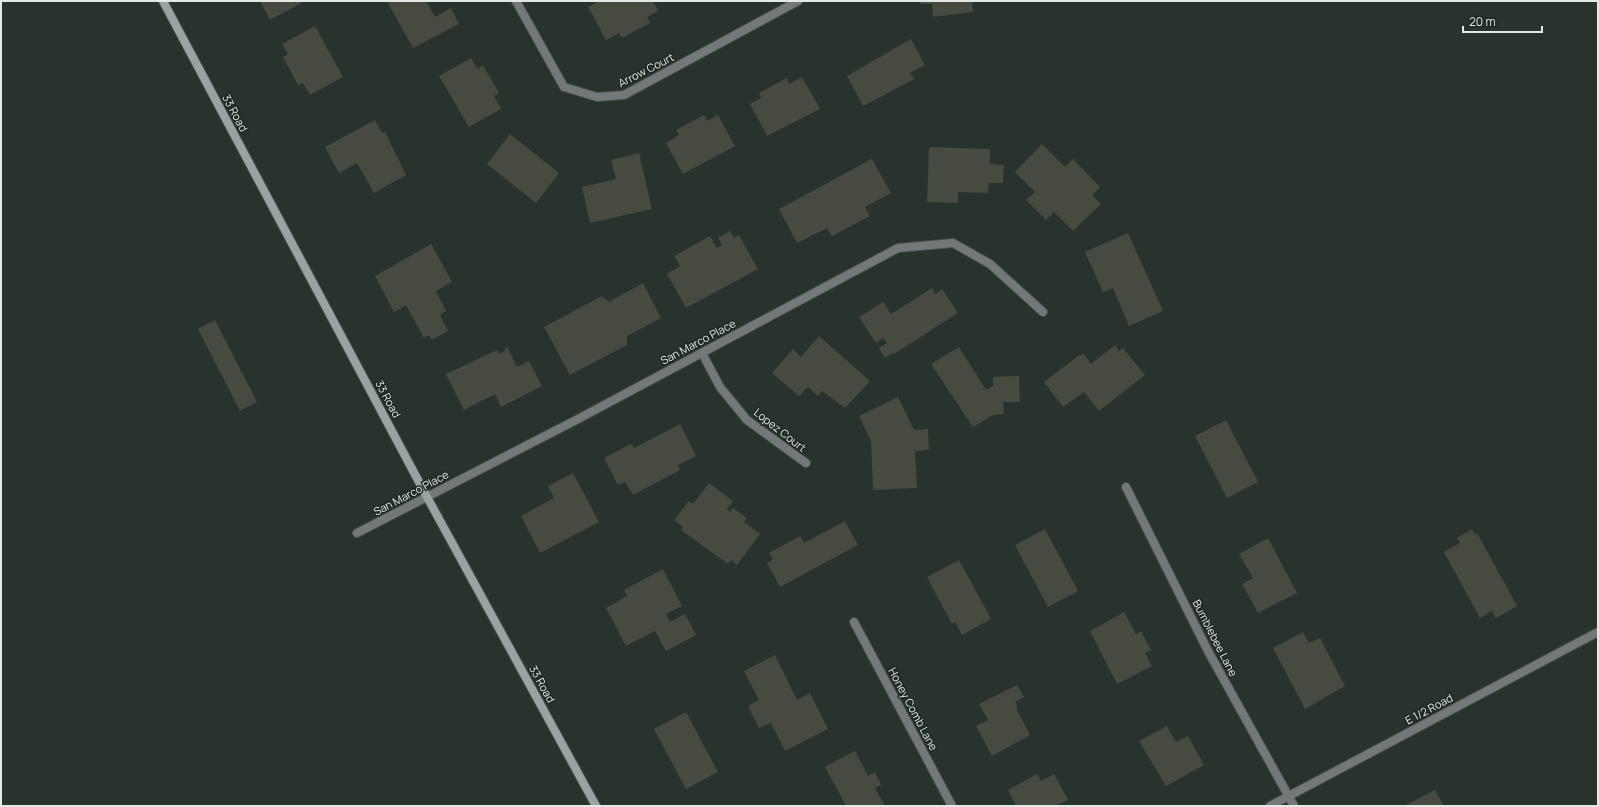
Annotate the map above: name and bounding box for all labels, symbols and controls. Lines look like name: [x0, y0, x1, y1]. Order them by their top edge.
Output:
scale bar: [1463, 8, 1542, 34]
text: 20 m: [1469, 13, 1496, 30]
street label: Arrow Court: [615, 49, 676, 90]
street label: 33 Road: [219, 91, 252, 134]
street label: San Marco Place: [658, 315, 738, 368]
street label: 33 Road: [372, 377, 405, 420]
street label: Lopez Court: [751, 404, 810, 455]
street label: San Marco Place: [371, 466, 451, 519]
street label: Bumblebee Lane: [1190, 597, 1242, 679]
street label: 33 Road: [526, 662, 559, 705]
street label: Honey Comb Lane: [885, 665, 942, 753]
street label: E 1/2 Road: [1402, 690, 1455, 727]

